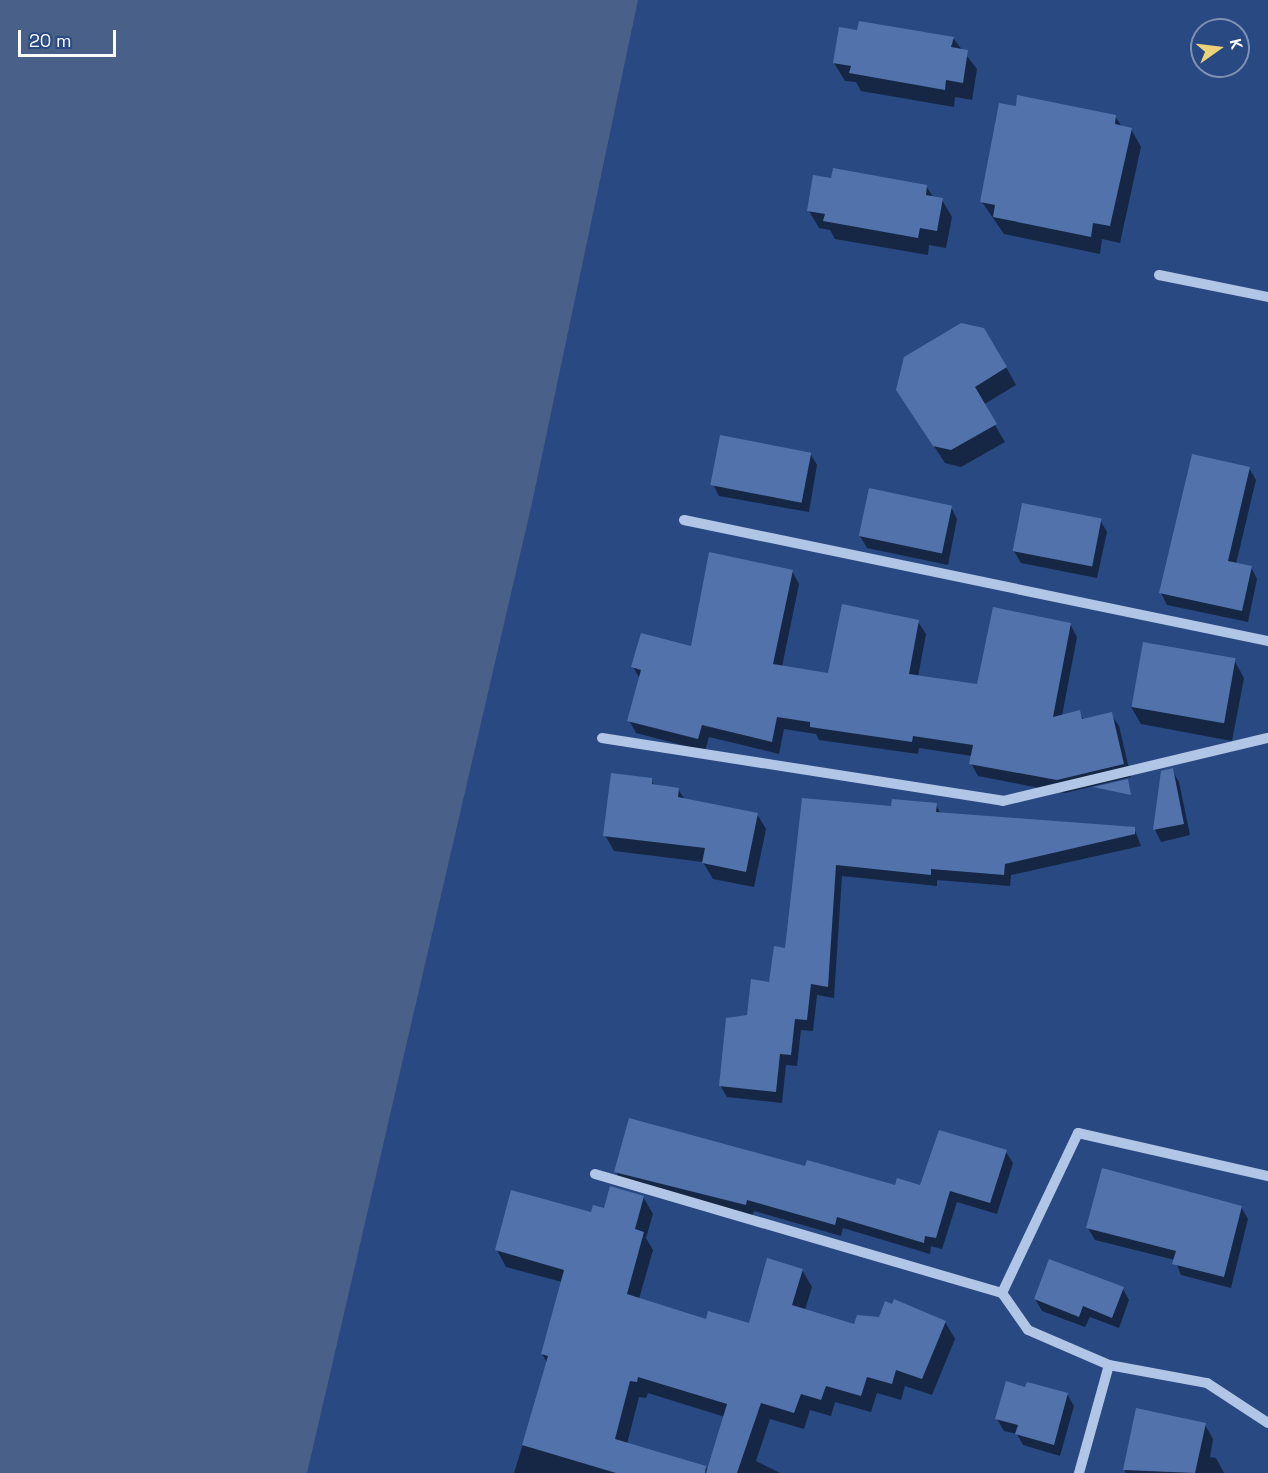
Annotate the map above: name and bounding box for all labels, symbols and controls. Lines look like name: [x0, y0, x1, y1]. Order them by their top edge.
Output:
scale bar: [21, 18, 118, 56]
north arrow: [1190, 18, 1250, 78]
text: 20 m: [29, 29, 72, 52]
text: K: [1225, 37, 1247, 51]

